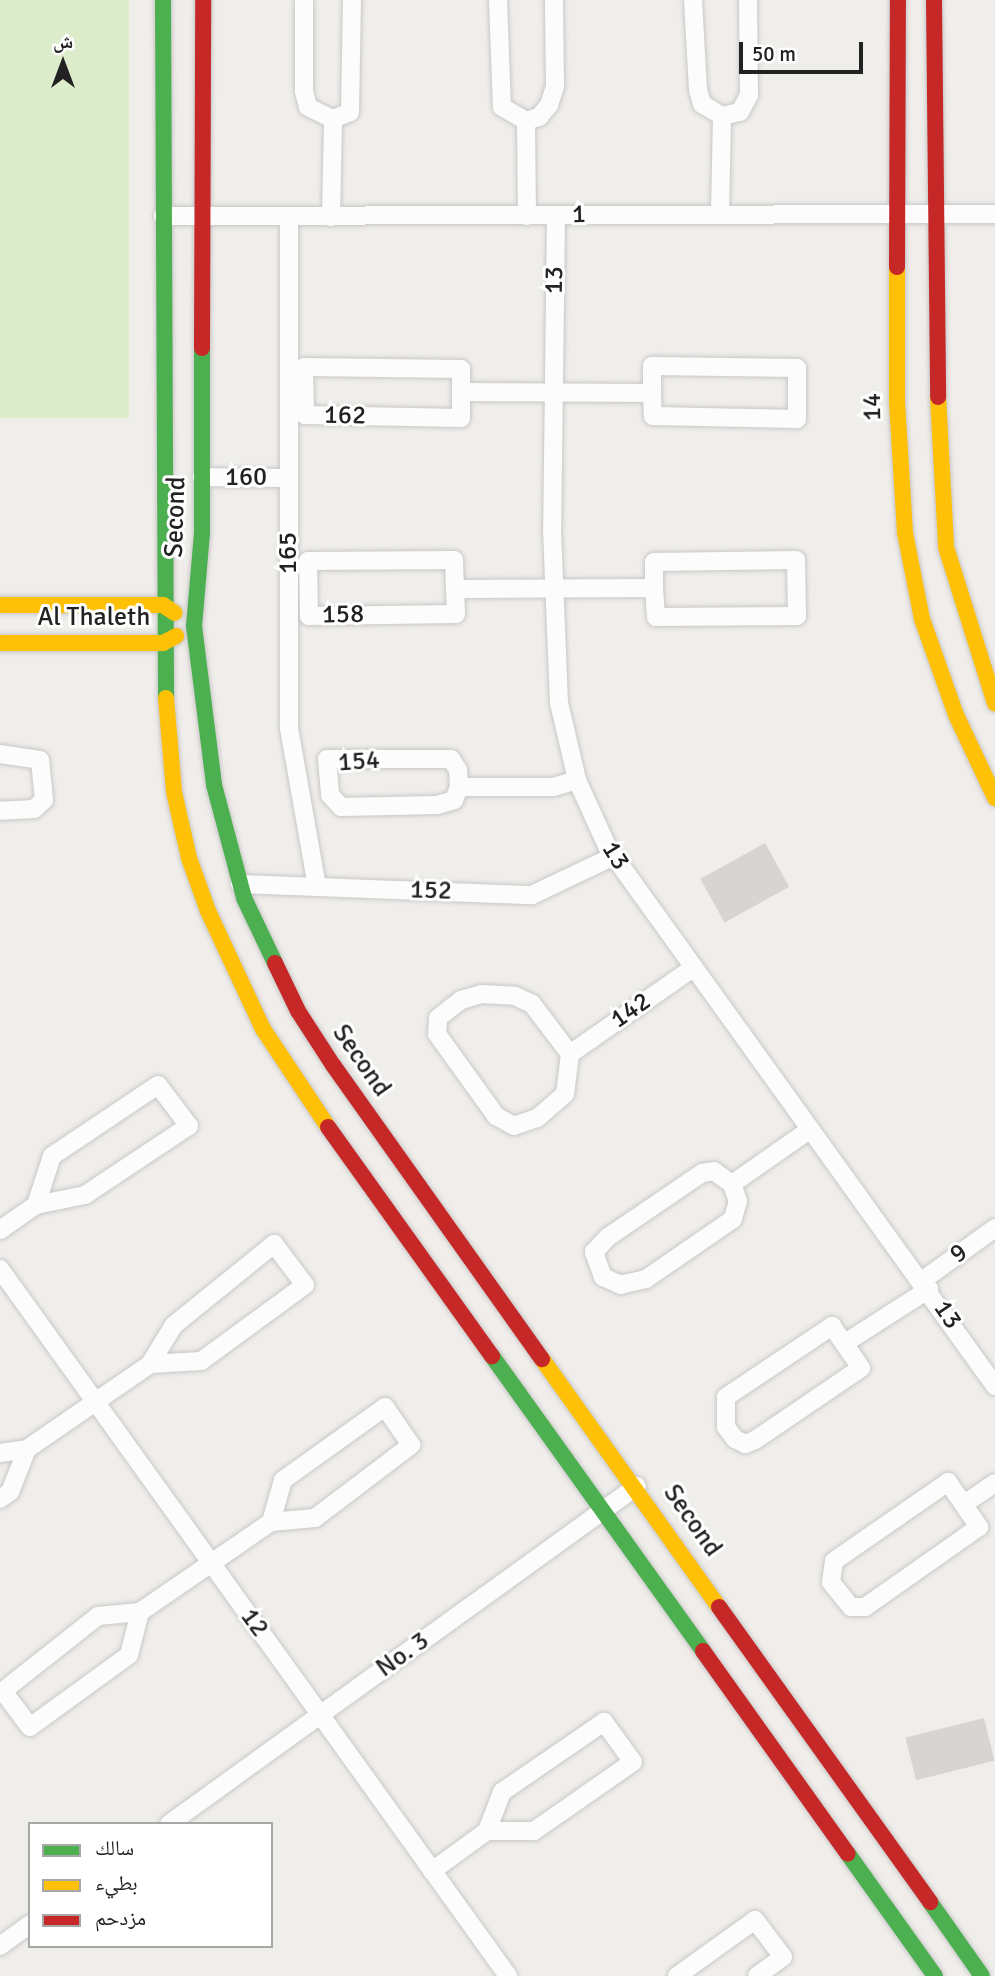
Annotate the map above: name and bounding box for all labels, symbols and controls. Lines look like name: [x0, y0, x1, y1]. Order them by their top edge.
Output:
north arrow: [28, 28, 98, 98]
scale bar: [743, 28, 867, 72]
text: ش: [53, 30, 73, 54]
text: 50 m: [752, 41, 796, 67]
street label: 1: [572, 199, 586, 231]
street label: 13: [539, 266, 571, 294]
street label: 14: [857, 393, 889, 421]
street label: 162: [324, 400, 366, 432]
street label: 160: [225, 462, 267, 494]
street label: Second: [159, 476, 193, 558]
street label: 165: [273, 532, 305, 574]
street label: 158: [322, 599, 364, 631]
street label: Al Thaleth: [38, 602, 150, 634]
street label: 154: [337, 745, 381, 779]
street label: 13: [594, 836, 636, 876]
street label: 152: [409, 875, 453, 907]
street label: 142: [605, 986, 657, 1036]
street label: Second: [325, 1019, 397, 1103]
street label: 9: [944, 1237, 974, 1271]
street label: 13: [926, 1295, 968, 1335]
street label: Second: [656, 1479, 728, 1563]
street label: 12: [233, 1602, 275, 1644]
street label: No. 3: [371, 1625, 435, 1685]
legend: [28, 1822, 273, 1948]
text: سالك: [95, 1835, 134, 1861]
text: بطيء: [95, 1870, 138, 1896]
text: مزدحم: [95, 1905, 146, 1931]

